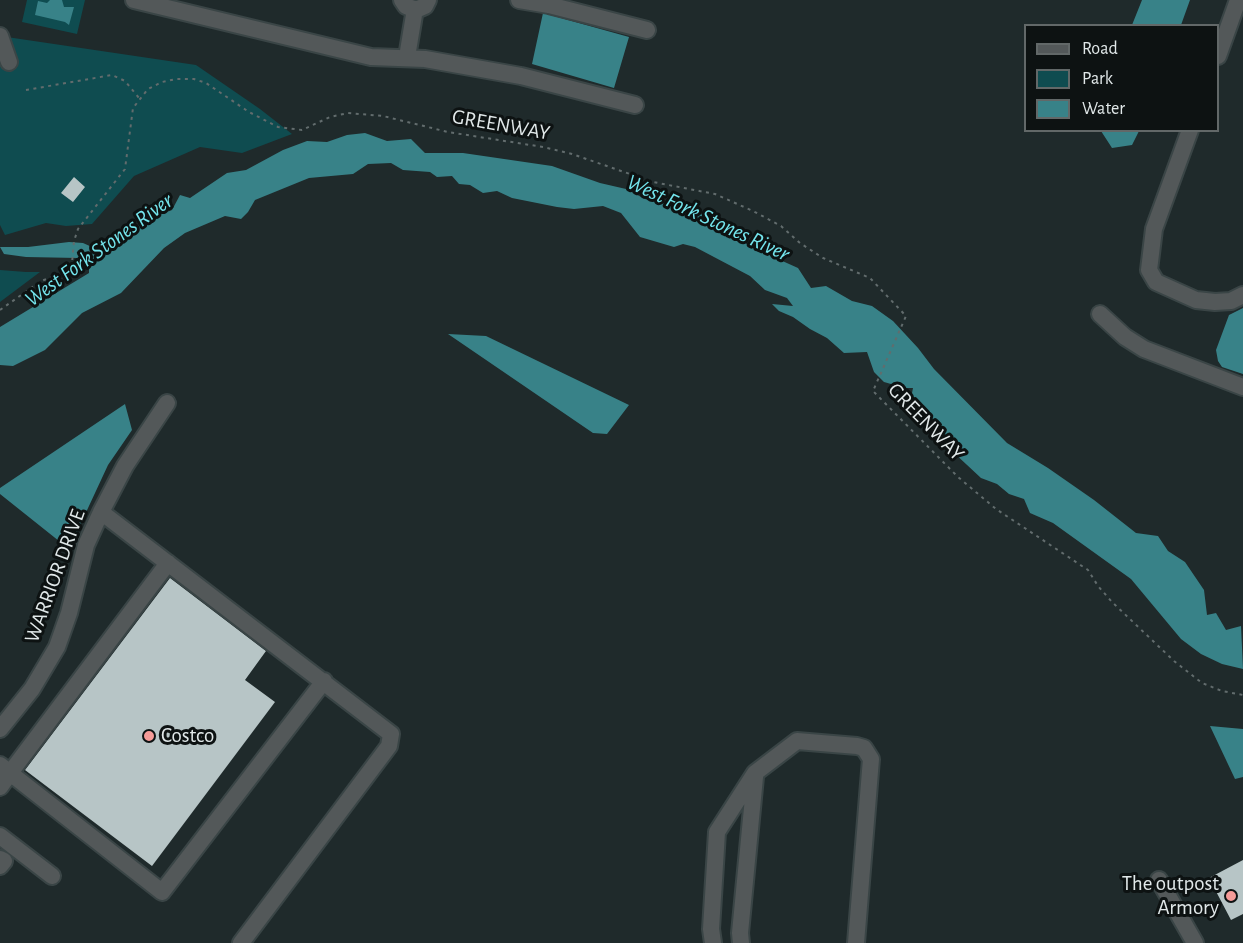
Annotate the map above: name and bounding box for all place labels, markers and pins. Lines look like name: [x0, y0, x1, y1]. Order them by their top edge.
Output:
place label: Costco: [161, 723, 214, 749]
marker: Costco: [142, 729, 156, 743]
place label: The outpost Armory: [1122, 871, 1219, 921]
marker: The outpost Armory: [1224, 889, 1238, 903]

